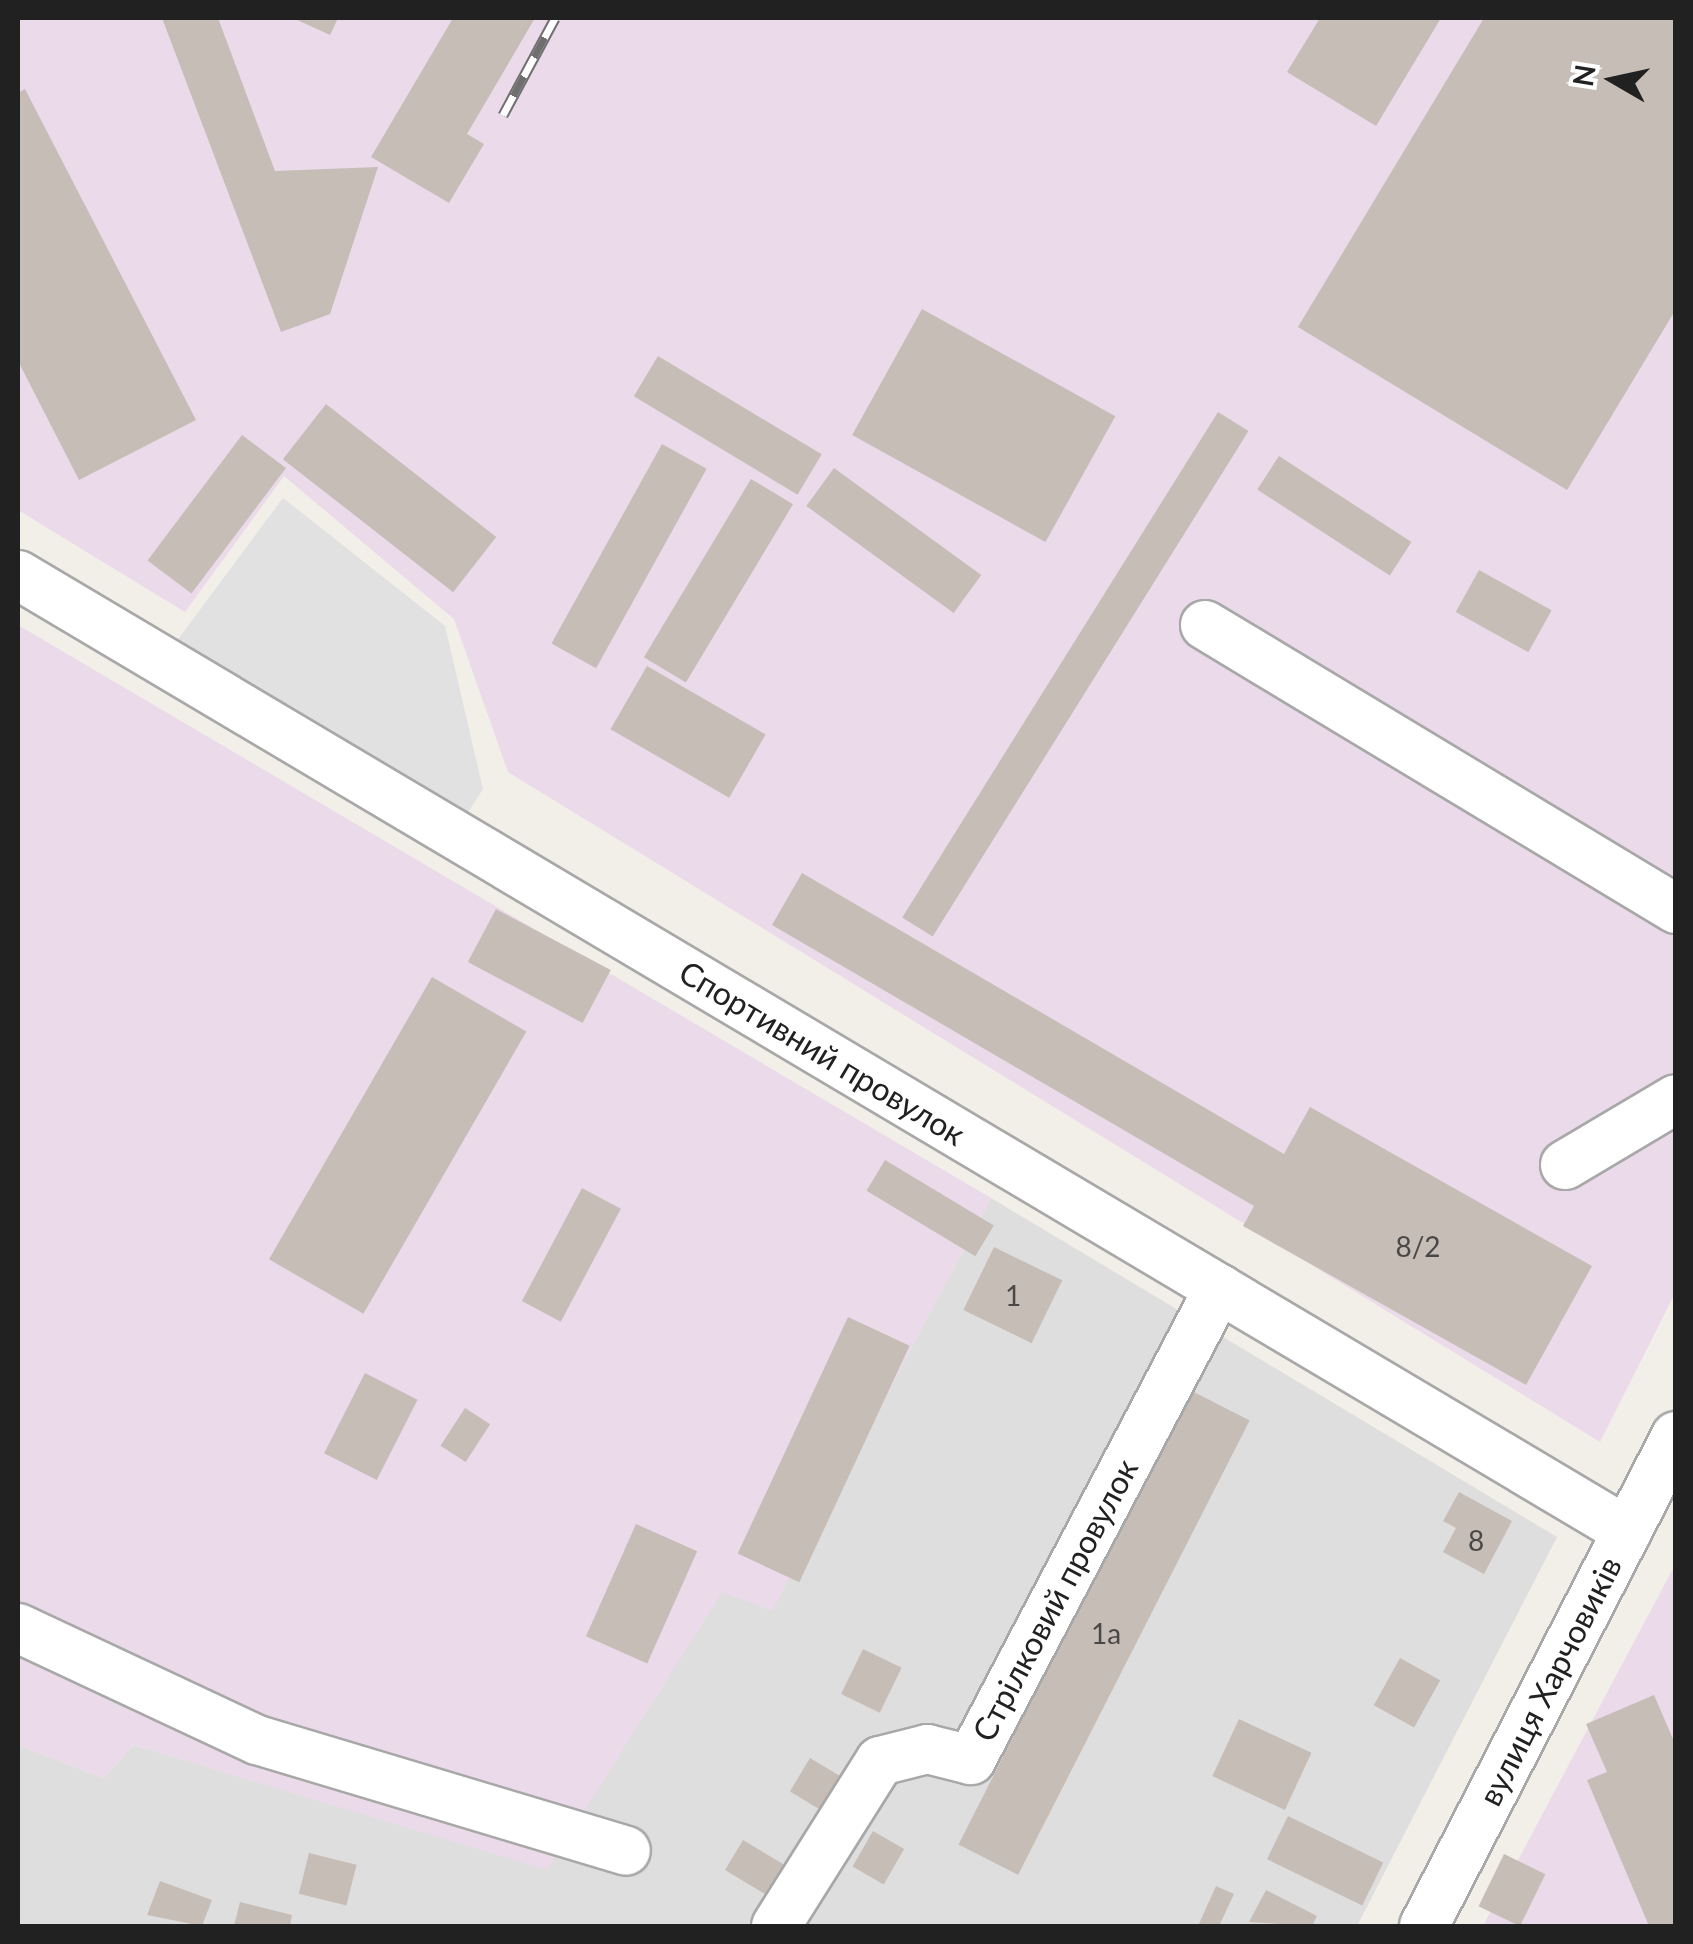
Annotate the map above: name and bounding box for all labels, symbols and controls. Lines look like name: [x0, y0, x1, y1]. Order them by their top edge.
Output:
north arrow: [1563, 30, 1663, 130]
text: N: [1565, 62, 1602, 89]
street label: Спортивний провулок: [672, 952, 972, 1154]
house number: 8/2: [1395, 1229, 1441, 1263]
house number: 1: [1005, 1278, 1021, 1312]
street label: Стрілковий провулок: [964, 1452, 1146, 1748]
house number: 8: [1468, 1523, 1484, 1557]
street label: вулиця Харчовиків: [1471, 1550, 1629, 1812]
house number: 1а: [1091, 1616, 1121, 1650]

